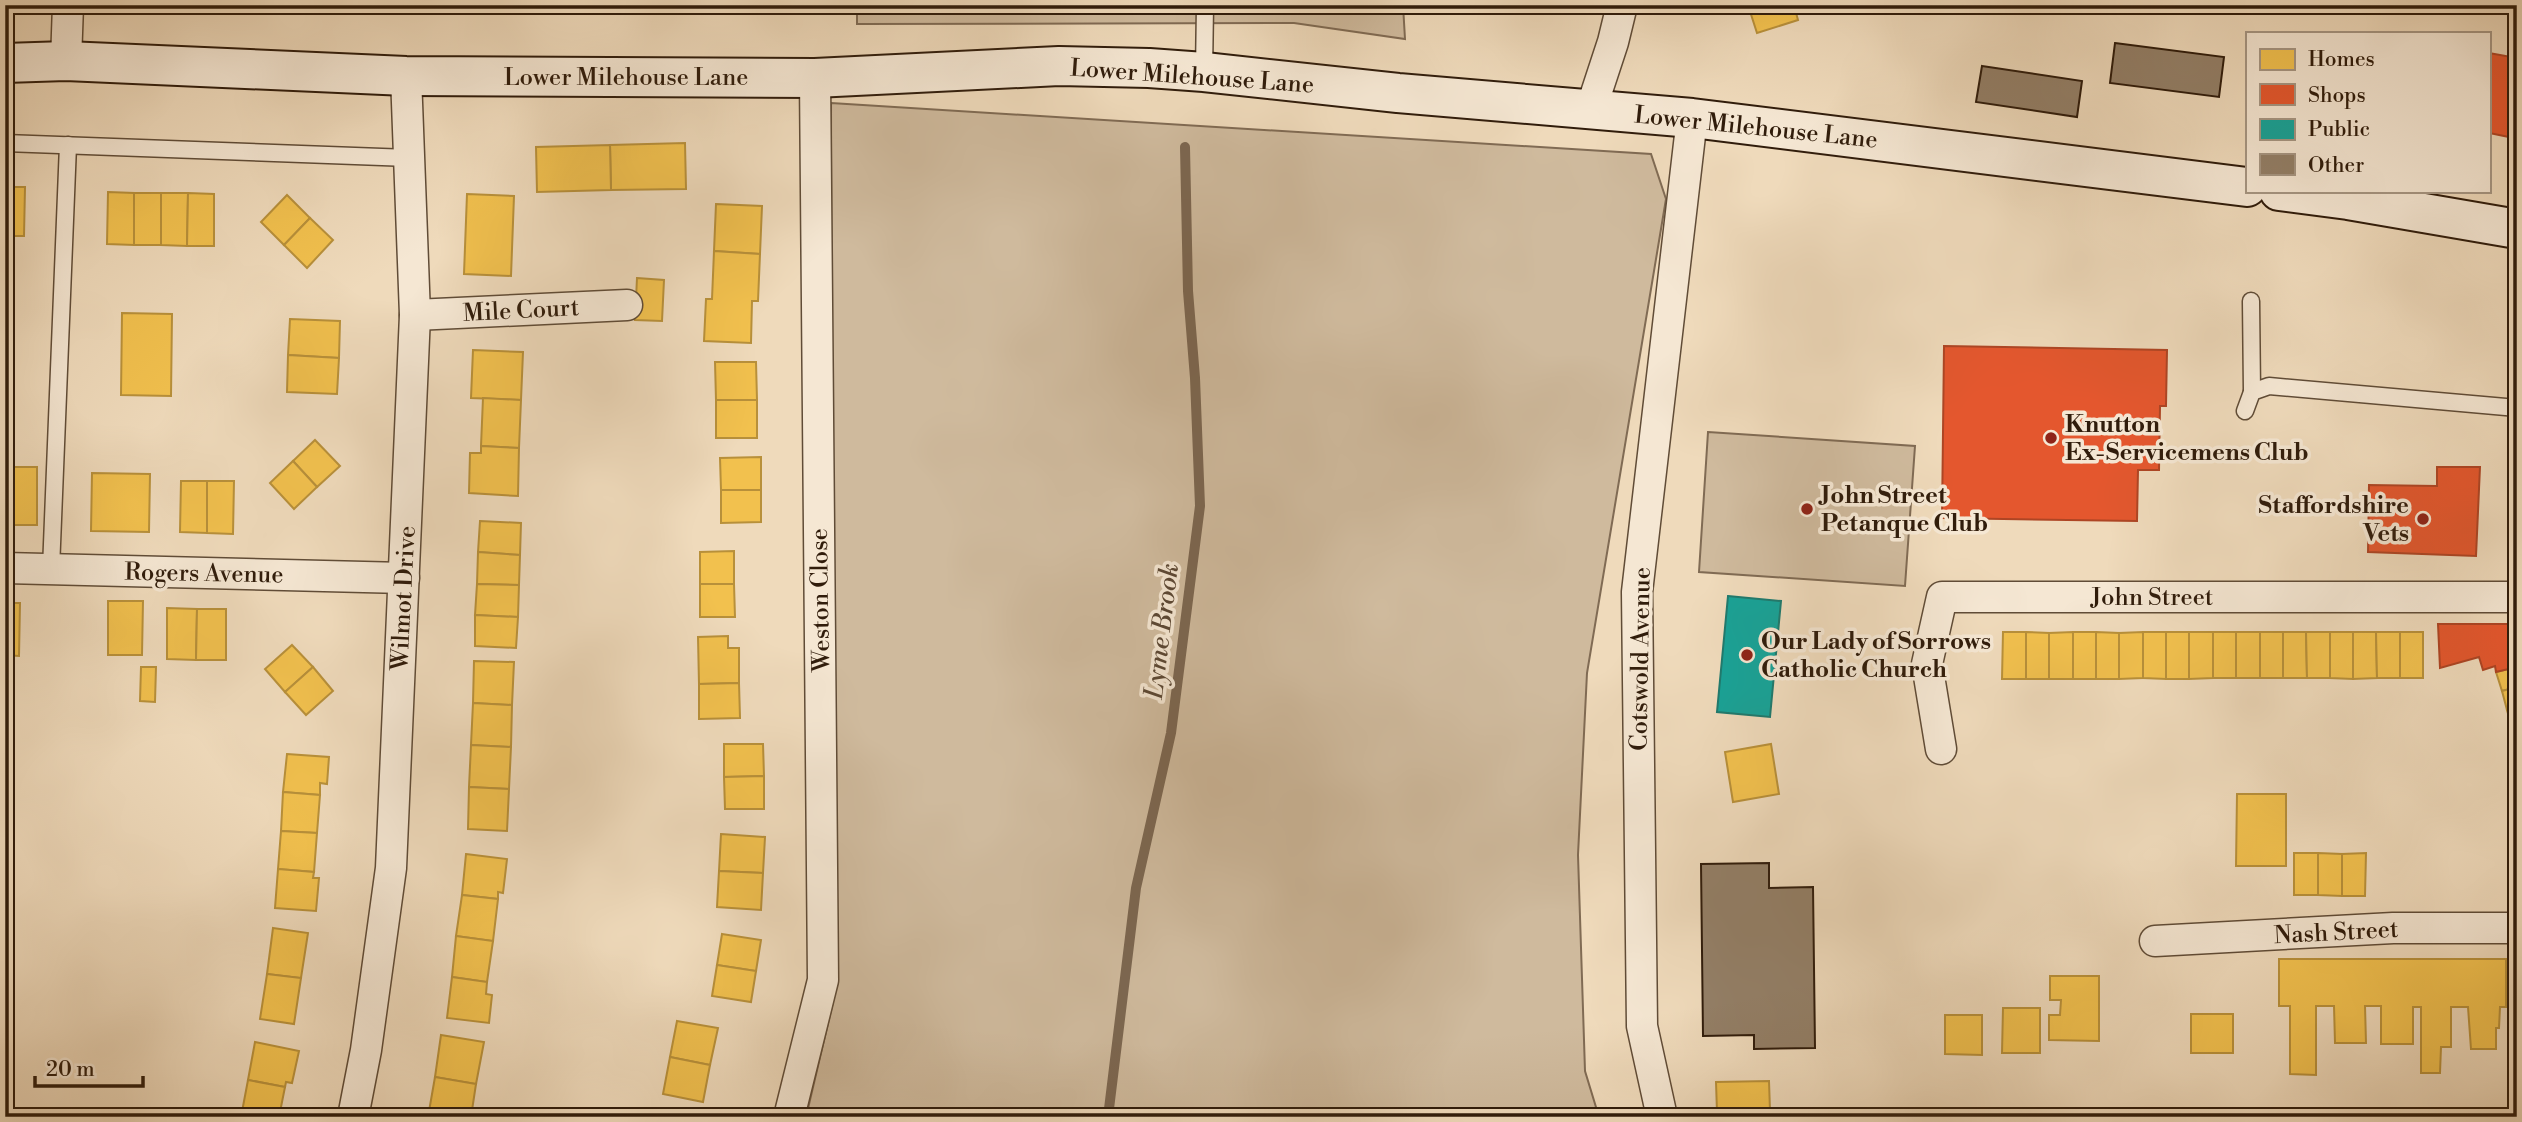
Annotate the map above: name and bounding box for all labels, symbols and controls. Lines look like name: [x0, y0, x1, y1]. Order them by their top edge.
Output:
legend: [2246, 32, 2490, 192]
text: Homes: [2308, 47, 2375, 73]
street label: Lower Milehouse Lane: [1069, 54, 1315, 100]
street label: Lower Milehouse Lane: [504, 63, 748, 93]
text: Shops: [2308, 83, 2366, 109]
street label: Lower Milehouse Lane: [1633, 100, 1879, 156]
text: Public: [2308, 117, 2370, 143]
text: Other: [2308, 153, 2364, 179]
street label: Mile Court: [462, 293, 581, 329]
place label: Knutton Ex-Servicemens Club: [2065, 410, 2309, 468]
marker: Knutton Ex-Servicemens Club: [2043, 430, 2059, 446]
place label: John Street Petanque Club: [1818, 481, 1988, 539]
place label: Staffordshire Vets: [2258, 491, 2409, 549]
marker: John Street Petanque Club: [1799, 501, 1815, 517]
marker: Staffordshire Vets: [2415, 511, 2431, 527]
street label: Wilmot Drive: [385, 525, 423, 672]
street label: Weston Close: [805, 528, 837, 673]
street label: Rogers Avenue: [124, 558, 284, 590]
water label: Lyme Brook: [1138, 562, 1186, 702]
street label: Cotswold Avenue: [1624, 567, 1658, 751]
street label: John Street: [2090, 583, 2214, 613]
place label: Our Lady of Sorrows Catholic Church: [1761, 627, 1991, 685]
marker: Our Lady of Sorrows Catholic Church: [1739, 647, 1755, 663]
street label: Nash Street: [2273, 915, 2400, 951]
scale bar: [35, 1045, 144, 1089]
text: 20 m: [46, 1057, 95, 1083]

